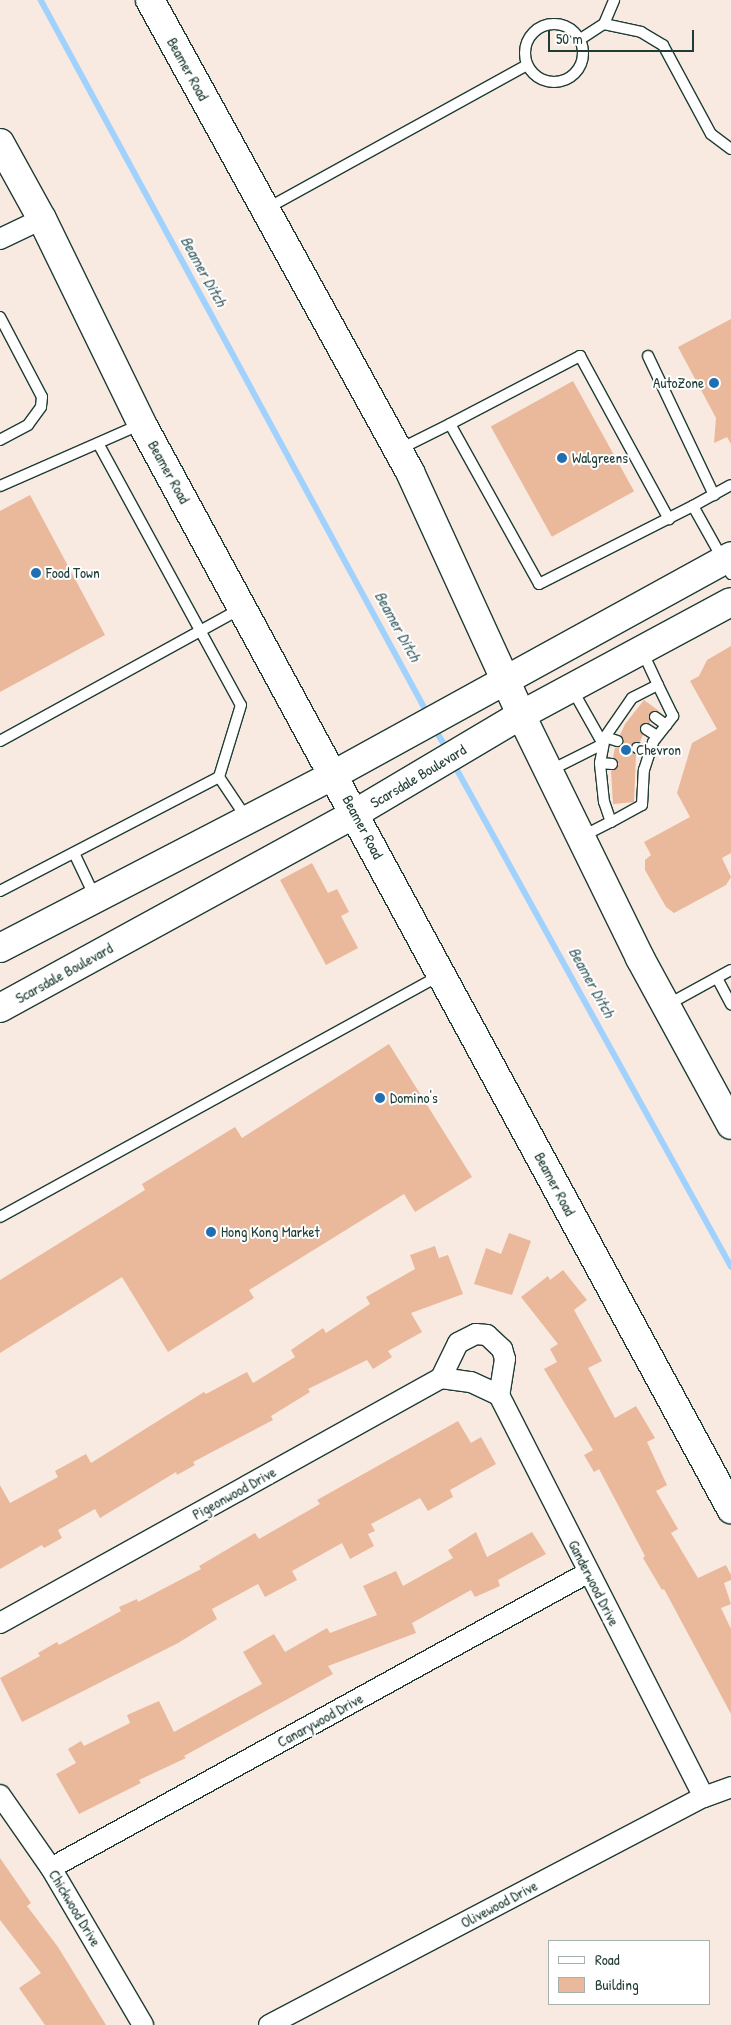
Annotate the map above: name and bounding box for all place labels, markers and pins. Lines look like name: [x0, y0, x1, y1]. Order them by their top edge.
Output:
place label: AutoZone: [653, 374, 704, 392]
marker: AutoZone: [708, 377, 720, 389]
place label: Walgreens: [572, 449, 628, 467]
marker: Walgreens: [556, 452, 568, 464]
place label: Food Town: [46, 564, 100, 582]
marker: Food Town: [30, 567, 42, 579]
place label: Chevron: [636, 741, 681, 759]
marker: Chevron: [620, 744, 632, 756]
place label: Domino's: [390, 1089, 438, 1107]
marker: Domino's: [374, 1092, 386, 1104]
place label: Hong Kong Market: [221, 1223, 320, 1241]
marker: Hong Kong Market: [205, 1226, 217, 1238]

